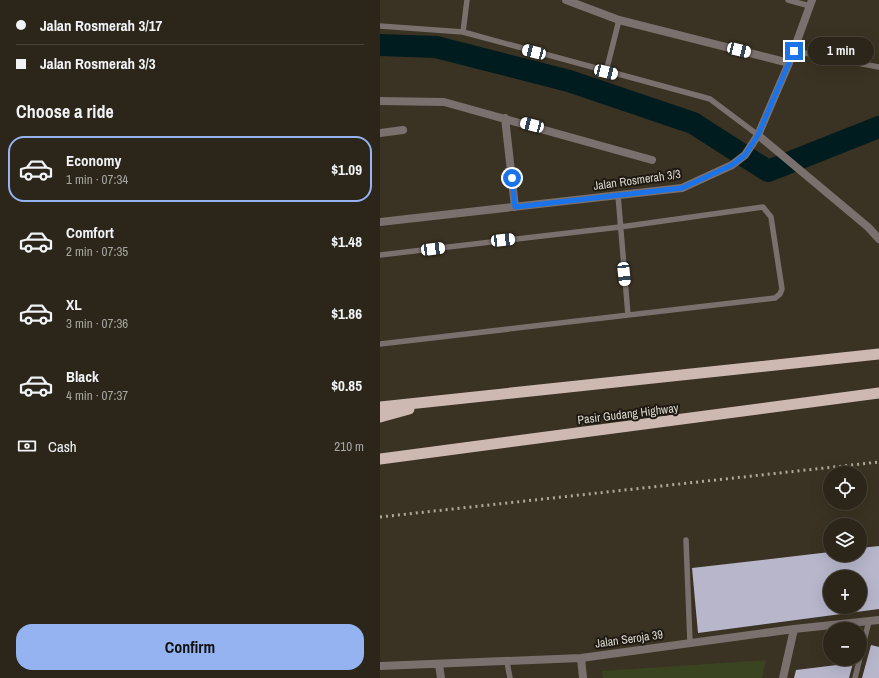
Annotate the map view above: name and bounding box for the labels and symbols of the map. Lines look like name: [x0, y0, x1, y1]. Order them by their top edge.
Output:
callout: 1 min: [808, 37, 874, 65]
car: [726, 41, 752, 59]
route end: [785, 42, 803, 60]
car: [521, 43, 547, 61]
car: [593, 63, 619, 81]
car: [519, 116, 545, 134]
street label: Jalan Rosmerah 3/3: [592, 166, 682, 194]
route start: [503, 169, 521, 187]
car: [490, 233, 516, 247]
car: [420, 242, 446, 256]
car: [617, 261, 631, 287]
street label: Pasir Gudang Highway: [577, 400, 680, 428]
street label: Jalan Seroja 39: [594, 626, 664, 652]

